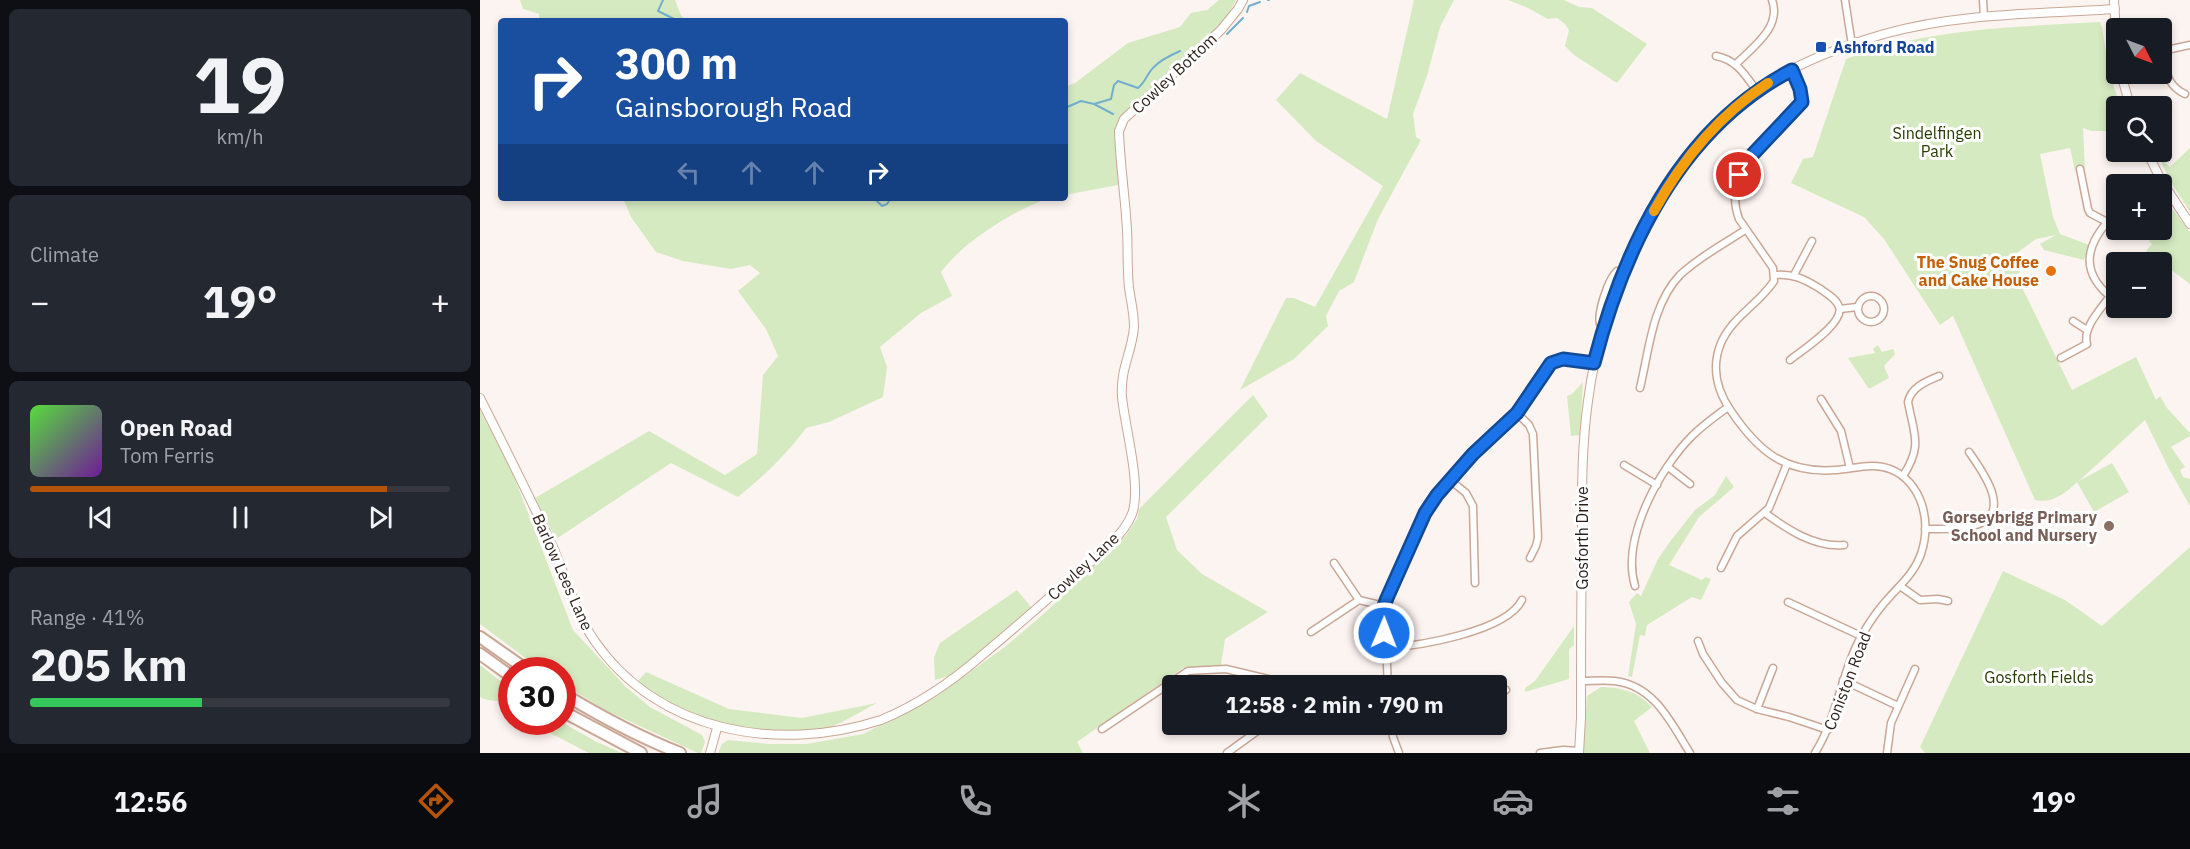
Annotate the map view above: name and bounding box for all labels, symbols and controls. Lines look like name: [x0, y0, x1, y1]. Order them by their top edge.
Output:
north arrow: [2106, 18, 2172, 84]
map controls: [2106, 18, 2172, 318]
street label: Cowley Bottom: [1127, 28, 1221, 118]
text: 19: [193, 33, 287, 134]
text: 300 m: [615, 36, 738, 91]
place label: Ashford Road: [1833, 37, 1935, 57]
marker: Ashford Road: [1814, 40, 1828, 54]
icon: right: [516, 42, 594, 120]
text: Gainsborough Road: [615, 89, 852, 124]
button: search: [2106, 96, 2172, 162]
text: km/h: [216, 123, 264, 150]
park label: Sindelfingen Park: [1892, 123, 1982, 161]
pin: [1713, 149, 1764, 200]
icon: left: [672, 156, 705, 189]
icon: ahead: [735, 156, 768, 189]
icon: ahead: [798, 156, 831, 189]
icon: right: [861, 156, 894, 189]
icon: arrive: [1722, 158, 1755, 191]
button: +: [2106, 174, 2172, 240]
text: Climate: [30, 241, 99, 268]
place label: The Snug Coffee and Cake House: [1917, 252, 2039, 290]
button: −: [2106, 252, 2172, 318]
marker: The Snug Coffee and Cake House: [2044, 264, 2058, 278]
text: 19°: [202, 272, 278, 330]
text: −: [30, 280, 50, 323]
text: +: [430, 280, 450, 323]
text: Open Road: [120, 413, 233, 442]
text: Tom Ferris: [120, 442, 215, 469]
street label: Gosforth Drive: [1572, 486, 1592, 590]
icon: previous: [84, 501, 117, 534]
icon: pause: [224, 501, 257, 534]
icon: next: [364, 501, 397, 534]
place label: Gorseybrigg Primary School and Nursery: [1942, 507, 2097, 545]
street label: Barlow Lees Lane: [528, 511, 598, 634]
marker: Gorseybrigg Primary School and Nursery: [2102, 519, 2116, 533]
street label: Cowley Lane: [1043, 528, 1123, 604]
position arrow: [1352, 601, 1416, 665]
text: Range · 41%: [30, 604, 145, 631]
street label: Coniston Road: [1819, 629, 1875, 733]
text: 205 km: [30, 635, 188, 693]
speed limit sign: 30: [498, 657, 576, 735]
park label: Gosforth Fields: [1984, 667, 2094, 687]
text: 12:58 · 2 min · 790 m: [1225, 690, 1444, 719]
icon: directions: [415, 780, 457, 822]
icon: music: [684, 780, 726, 822]
icon: phone: [954, 780, 996, 822]
icon: climate: [1223, 780, 1265, 822]
icon: car: [1492, 780, 1534, 822]
icon: filters: [1762, 780, 1804, 822]
text: 12:56: [114, 784, 187, 819]
text: 19°: [2031, 784, 2076, 819]

